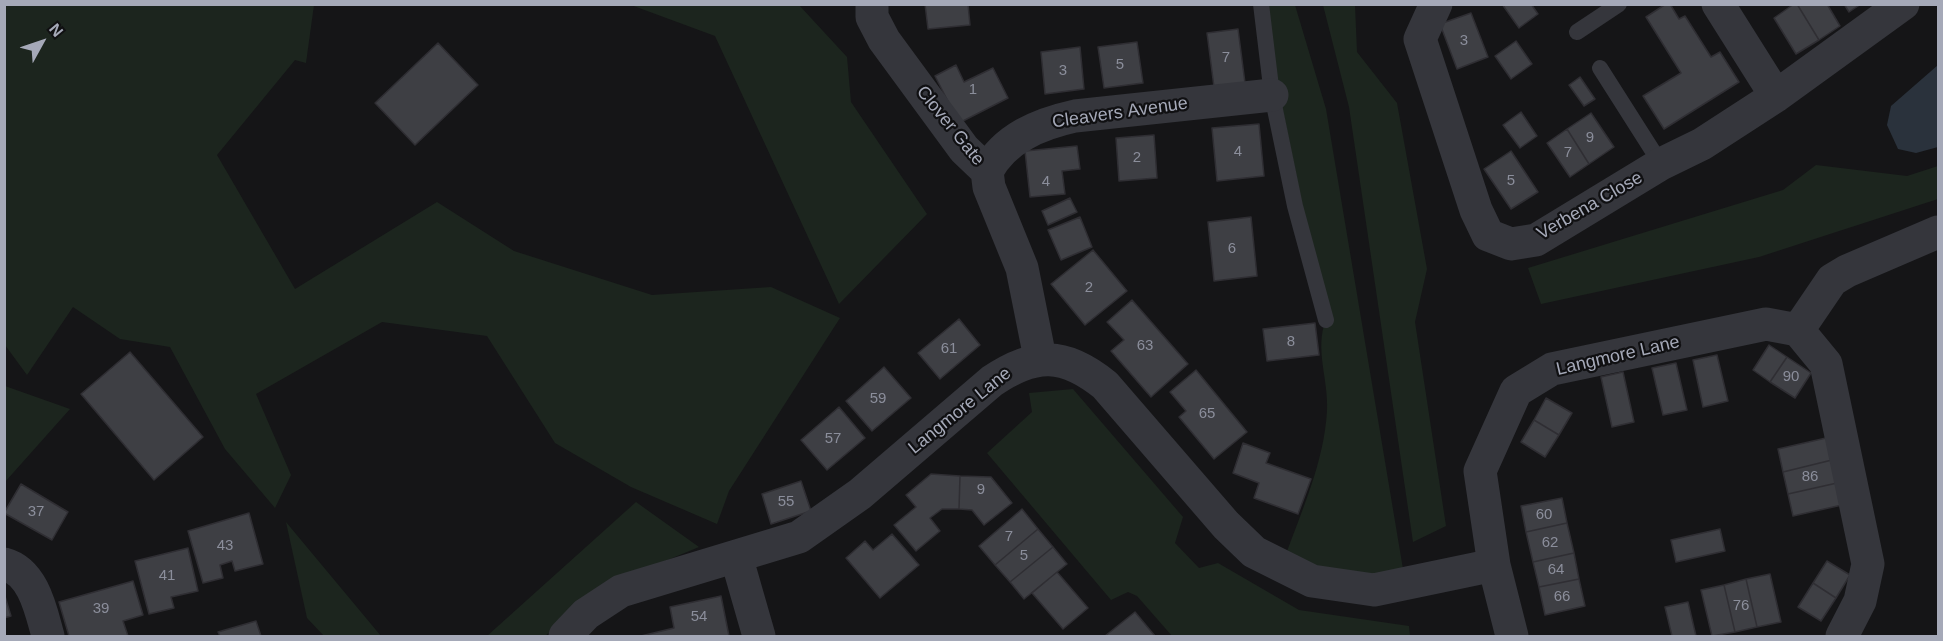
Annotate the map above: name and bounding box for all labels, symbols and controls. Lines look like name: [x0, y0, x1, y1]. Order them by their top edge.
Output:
north arrow: [12, 12, 72, 72]
text: N: [46, 20, 66, 40]
house number: 3: [1460, 32, 1468, 50]
house number: 7: [1222, 49, 1230, 67]
house number: 5: [1116, 56, 1124, 74]
house number: 3: [1059, 62, 1067, 80]
house number: 1: [969, 81, 977, 99]
street label: Clover Gate: [911, 82, 989, 170]
street label: Cleavers Avenue: [1051, 93, 1189, 133]
house number: 9: [1586, 129, 1594, 147]
house number: 4: [1234, 143, 1242, 161]
house number: 7: [1564, 144, 1572, 162]
house number: 2: [1133, 149, 1141, 167]
street label: Verbena Close: [1533, 167, 1647, 245]
house number: 5: [1507, 172, 1515, 190]
house number: 4: [1042, 173, 1050, 191]
house number: 6: [1228, 240, 1236, 258]
house number: 2: [1085, 279, 1093, 297]
street label: Langmore Lane: [1554, 331, 1682, 381]
house number: 8: [1287, 333, 1295, 351]
house number: 63: [1137, 337, 1153, 355]
house number: 61: [941, 340, 957, 358]
street label: Langmore Lane: [904, 363, 1016, 459]
house number: 90: [1783, 368, 1799, 386]
house number: 59: [870, 390, 886, 408]
house number: 65: [1199, 405, 1215, 423]
house number: 57: [825, 430, 841, 448]
house number: 86: [1802, 468, 1818, 486]
house number: 9: [977, 481, 985, 499]
house number: 55: [778, 493, 794, 511]
house number: 37: [28, 503, 44, 521]
house number: 60: [1536, 506, 1552, 524]
house number: 7: [1005, 528, 1013, 546]
house number: 62: [1542, 534, 1558, 552]
house number: 43: [217, 537, 233, 555]
house number: 5: [1020, 547, 1028, 565]
house number: 64: [1548, 561, 1564, 579]
house number: 41: [159, 567, 175, 585]
house number: 66: [1554, 588, 1570, 606]
house number: 76: [1733, 597, 1749, 615]
house number: 39: [93, 600, 109, 618]
house number: 54: [691, 608, 707, 626]

